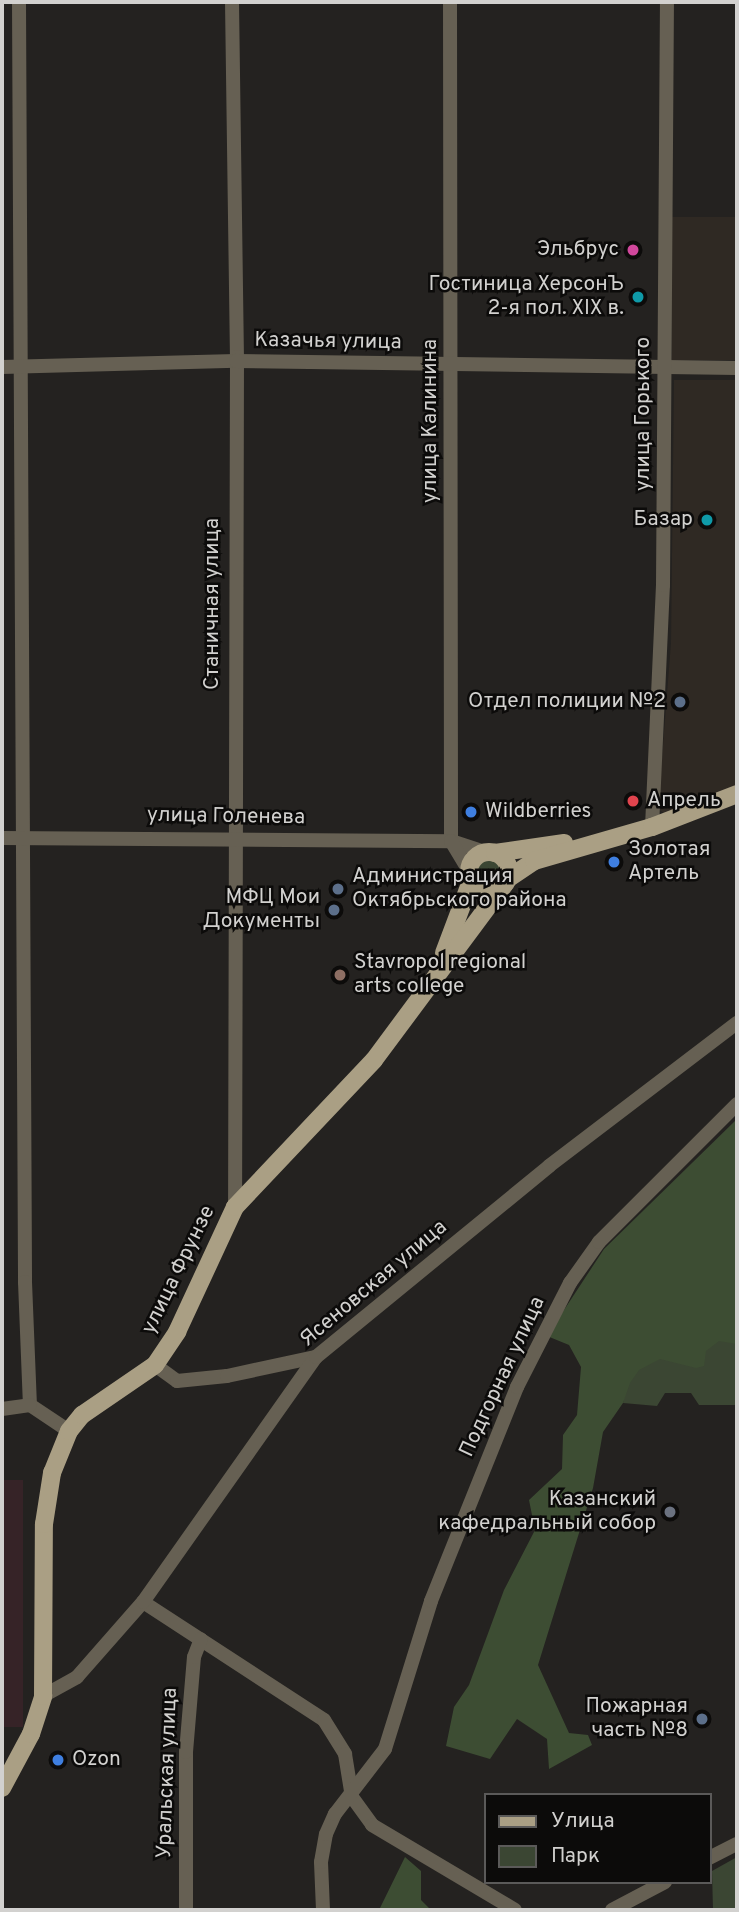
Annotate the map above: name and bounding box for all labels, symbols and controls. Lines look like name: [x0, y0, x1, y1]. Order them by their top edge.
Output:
place label: Эльбрус: [537, 237, 619, 263]
marker: Эльбрус: [625, 242, 641, 258]
place label: Гостиница ХерсонЪ 2-я пол. XIX в.: [429, 272, 624, 322]
marker: Гостиница ХерсонЪ 2-я пол. XIX в.: [630, 289, 646, 305]
street label: Казачья улица: [254, 328, 402, 356]
street label: улица Горького: [631, 337, 657, 491]
street label: улица Калинина: [418, 339, 444, 503]
place label: Базар: [634, 507, 693, 533]
marker: Базар: [699, 512, 715, 528]
street label: Станичная улица: [200, 518, 226, 690]
place label: Отдел полиции №2: [468, 689, 666, 715]
marker: Отдел полиции №2: [672, 694, 688, 710]
place label: Апрель: [647, 788, 721, 814]
marker: Апрель: [625, 793, 641, 809]
place label: Wildberries: [485, 799, 591, 825]
street label: улица Голенева: [147, 803, 305, 831]
marker: Wildberries: [463, 804, 479, 820]
place label: Золотая Артель: [628, 837, 710, 887]
marker: Золотая Артель: [606, 854, 622, 870]
place label: Администрация Октябрьского района: [352, 864, 567, 914]
marker: Администрация Октябрьского района: [330, 881, 346, 897]
place label: МФЦ Мои Документы: [203, 885, 320, 935]
marker: МФЦ Мои Документы: [326, 902, 342, 918]
place label: Stavropol regional arts college: [354, 950, 526, 1000]
marker: Stavropol regional arts college: [332, 967, 348, 983]
street label: улица Фрунзе: [137, 1202, 221, 1338]
street label: Ясеновская улица: [295, 1215, 453, 1353]
street label: Подгорная улица: [455, 1293, 551, 1461]
place label: Казанский кафедральный собор: [438, 1487, 656, 1537]
marker: Казанский кафедральный собор: [662, 1504, 678, 1520]
street label: Уральская улица: [152, 1687, 184, 1859]
place label: Пожарная часть №8: [586, 1694, 688, 1744]
marker: Пожарная часть №8: [694, 1711, 710, 1727]
place label: Ozon: [72, 1747, 121, 1773]
marker: Ozon: [50, 1752, 66, 1768]
legend: [484, 1793, 711, 1884]
text: Улица: [551, 1808, 615, 1835]
text: Парк: [551, 1843, 600, 1870]

